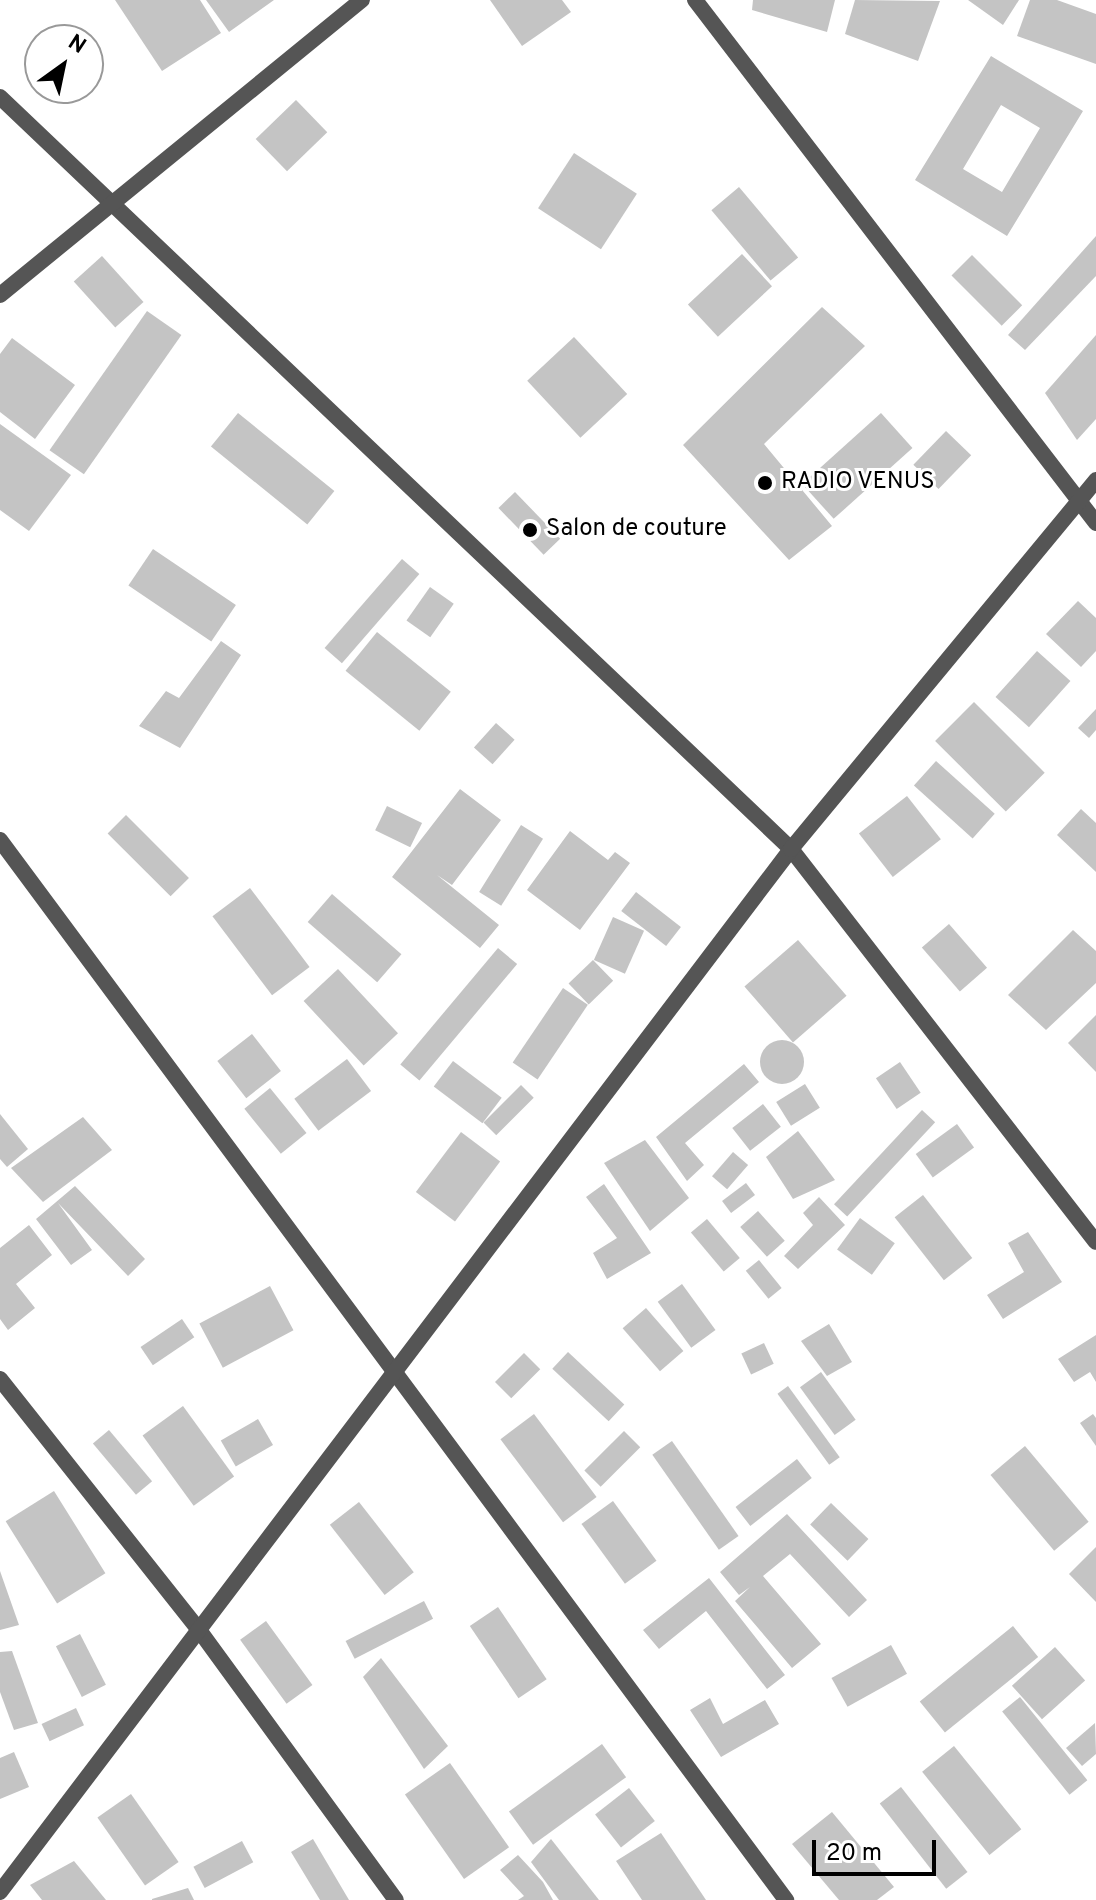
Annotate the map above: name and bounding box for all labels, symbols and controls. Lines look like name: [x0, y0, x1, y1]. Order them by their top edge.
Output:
north arrow: [24, 24, 104, 104]
text: N: [62, 30, 90, 61]
place label: RADIO VENUS: [781, 469, 936, 497]
marker: RADIO VENUS: [756, 474, 774, 492]
place label: Salon de couture: [546, 516, 727, 544]
marker: Salon de couture: [521, 521, 539, 539]
scale bar: [816, 1824, 940, 1874]
text: 20 m: [826, 1839, 882, 1869]

